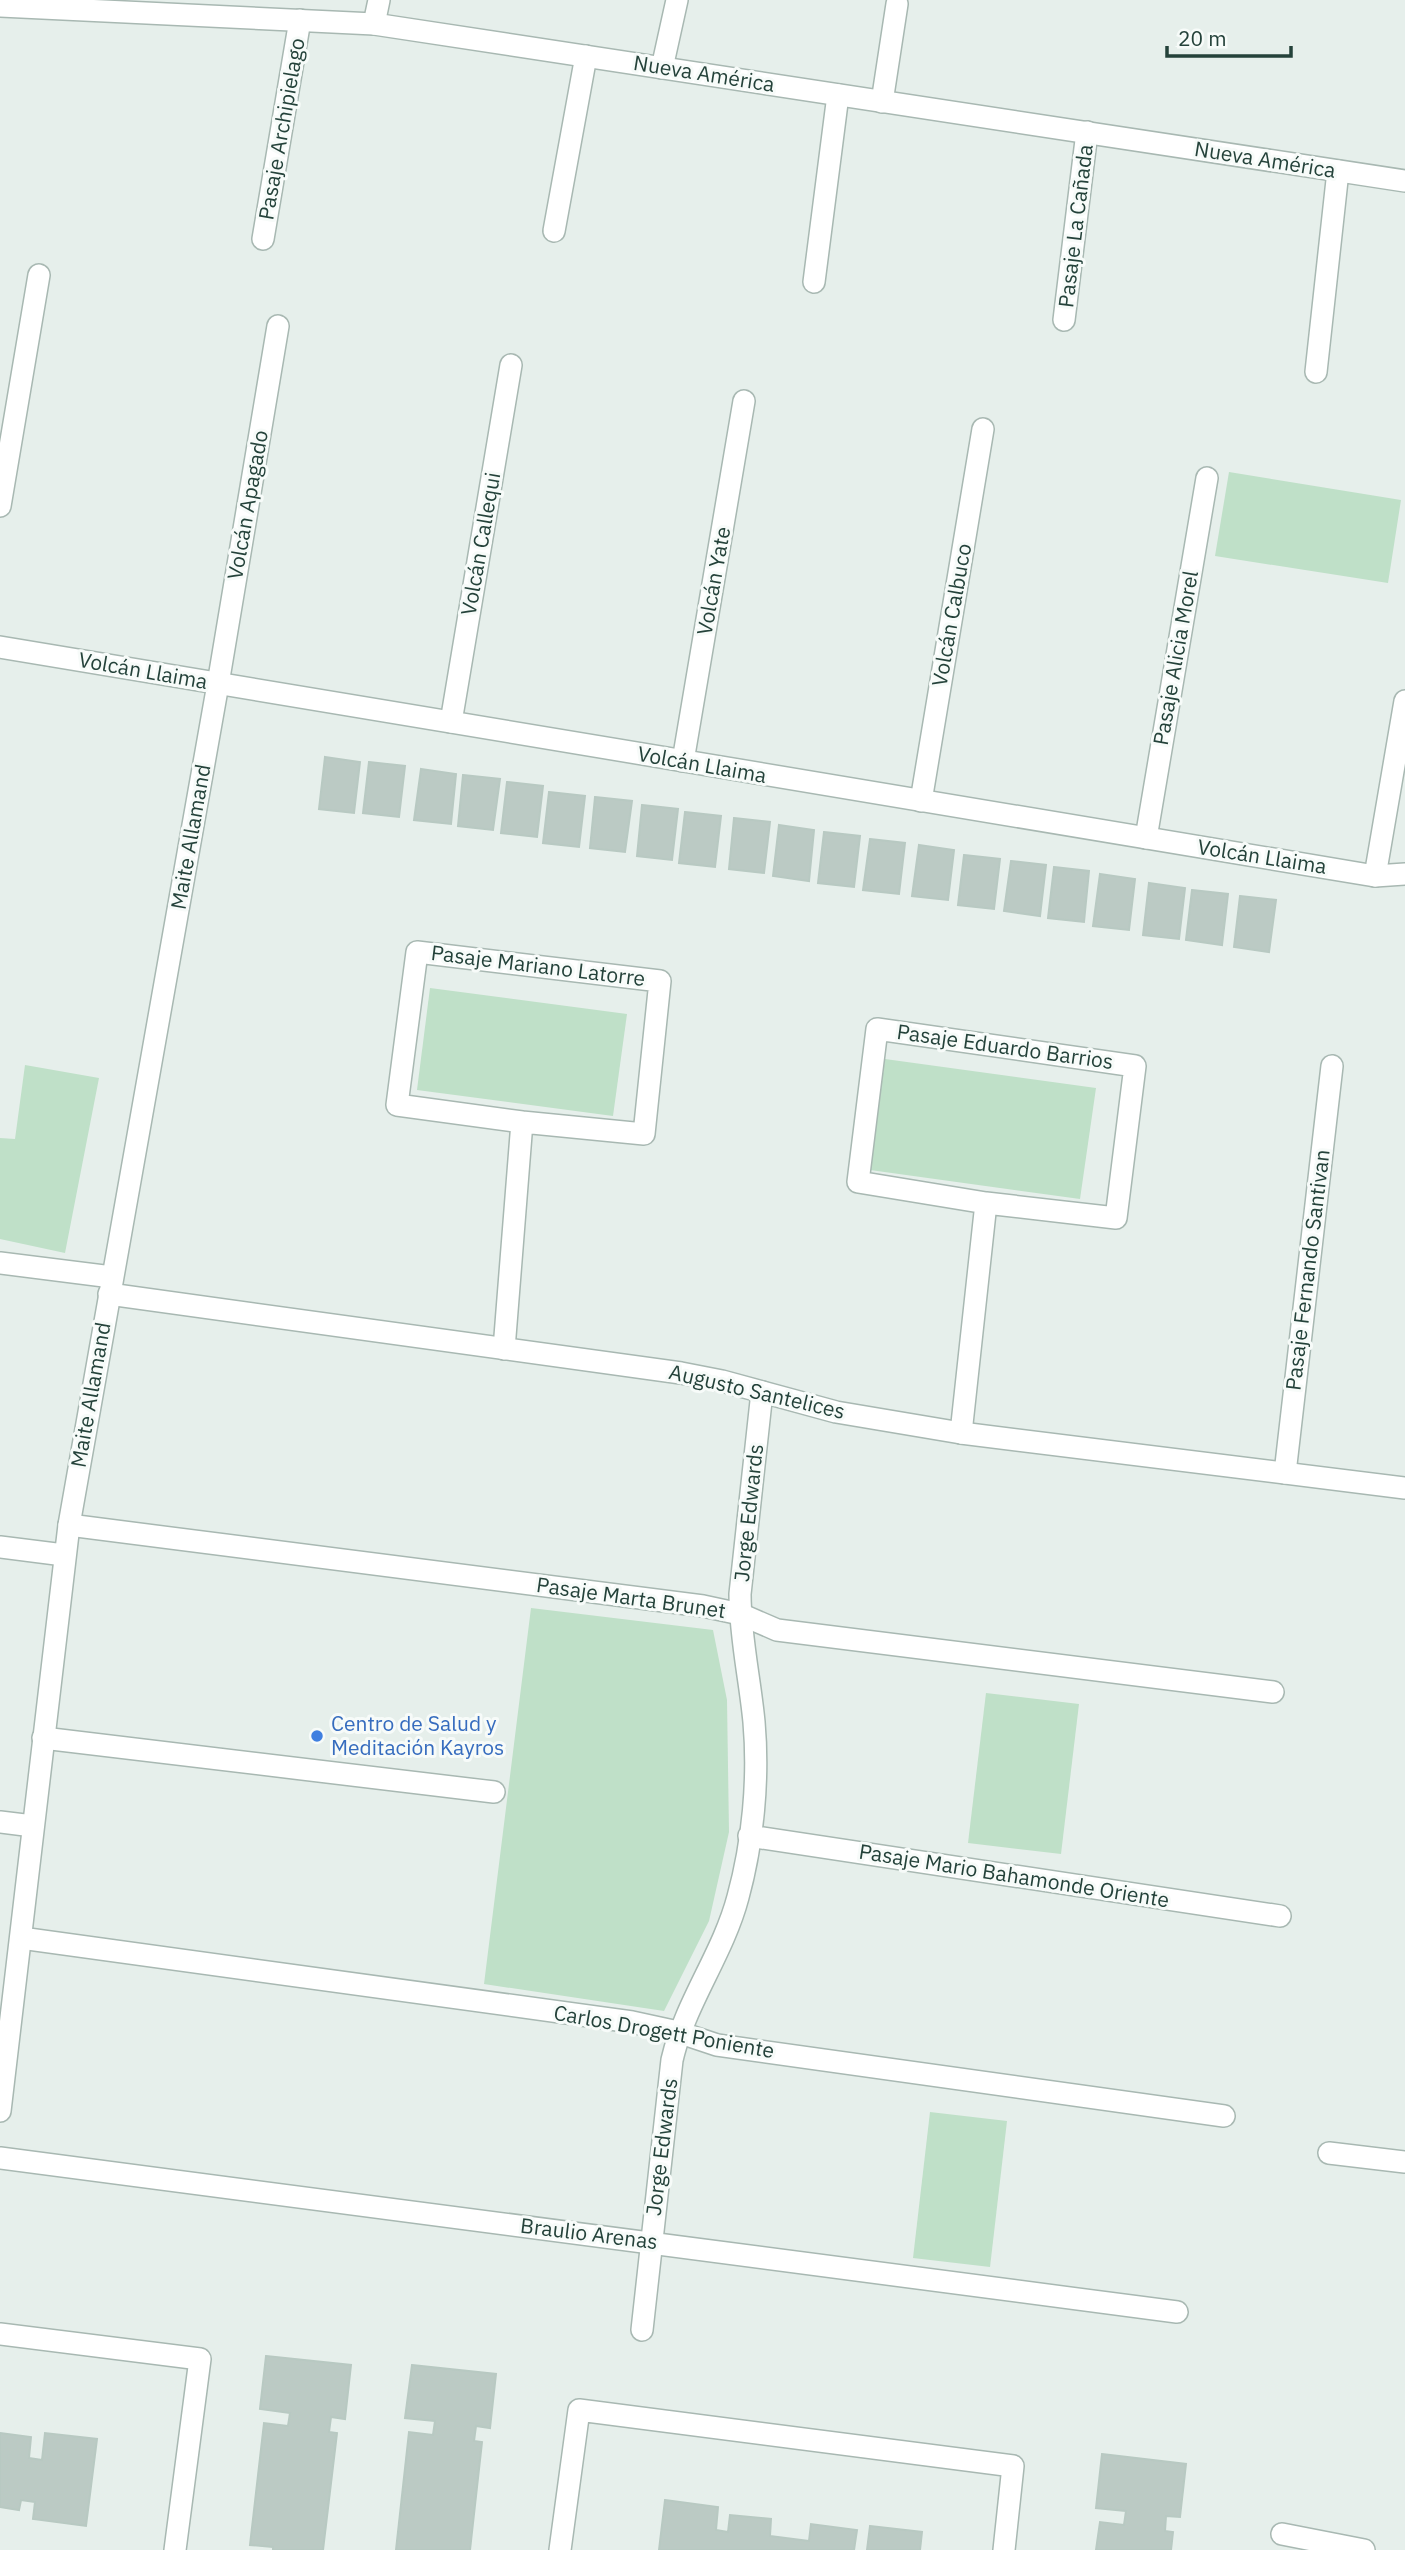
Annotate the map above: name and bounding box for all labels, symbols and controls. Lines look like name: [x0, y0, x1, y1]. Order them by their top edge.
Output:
scale bar: [1167, 14, 1291, 58]
text: 20 m: [1178, 24, 1227, 52]
street label: Pasaje Archipielago: [251, 36, 311, 222]
street label: Nueva América: [632, 48, 777, 98]
street label: Nueva América: [1193, 134, 1338, 184]
street label: Pasaje La Cañada: [1051, 143, 1099, 309]
street label: Volcán Apagado: [220, 428, 274, 582]
street label: Volcán Callequi: [454, 470, 506, 618]
street label: Volcán Yate: [690, 524, 736, 637]
street label: Volcán Calbuco: [925, 541, 977, 688]
street label: Pasaje Alicia Morel: [1146, 568, 1204, 747]
street label: Volcán Llaima: [76, 645, 210, 695]
street label: Volcán Llaima: [635, 739, 769, 789]
street label: Maite Allamand: [163, 762, 217, 912]
street label: Volcán Llaima: [1195, 832, 1329, 880]
street label: Pasaje Mariano Latorre: [429, 938, 647, 992]
street label: Pasaje Eduardo Barrios: [895, 1017, 1115, 1075]
street label: Pasaje Fernando Santivan: [1278, 1148, 1336, 1392]
street label: Maite Allamand: [63, 1320, 117, 1470]
street label: Augusto Santelices: [667, 1357, 848, 1425]
street label: Jorge Edwards: [727, 1443, 769, 1583]
street label: Pasaje Marta Brunet: [535, 1570, 728, 1624]
place label: Centro de Salud y Meditación Kayros: [331, 1709, 504, 1761]
marker: Centro de Salud y Meditación Kayros: [309, 1728, 325, 1744]
street label: Pasaje Mario Bahamonde Oriente: [857, 1837, 1171, 1913]
street label: Carlos Drogett Poniente: [552, 1998, 777, 2064]
street label: Jorge Edwards: [639, 2076, 683, 2217]
street label: Braulio Arenas: [519, 2211, 659, 2255]

